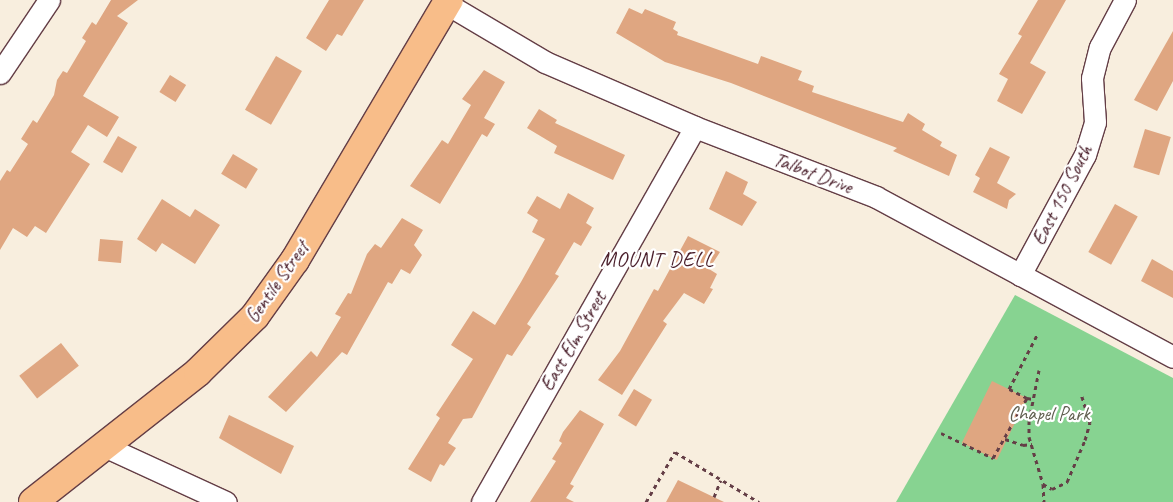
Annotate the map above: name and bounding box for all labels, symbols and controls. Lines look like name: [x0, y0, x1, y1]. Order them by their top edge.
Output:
street label: East 150 South: [1027, 141, 1097, 249]
street label: Talbot Drive: [770, 147, 856, 199]
street label: Gentile Street: [240, 237, 314, 327]
district label: MOUNT DELL: [600, 246, 714, 272]
street label: East Elm Street: [535, 286, 611, 396]
park label: Chapel Park: [1008, 401, 1090, 425]

